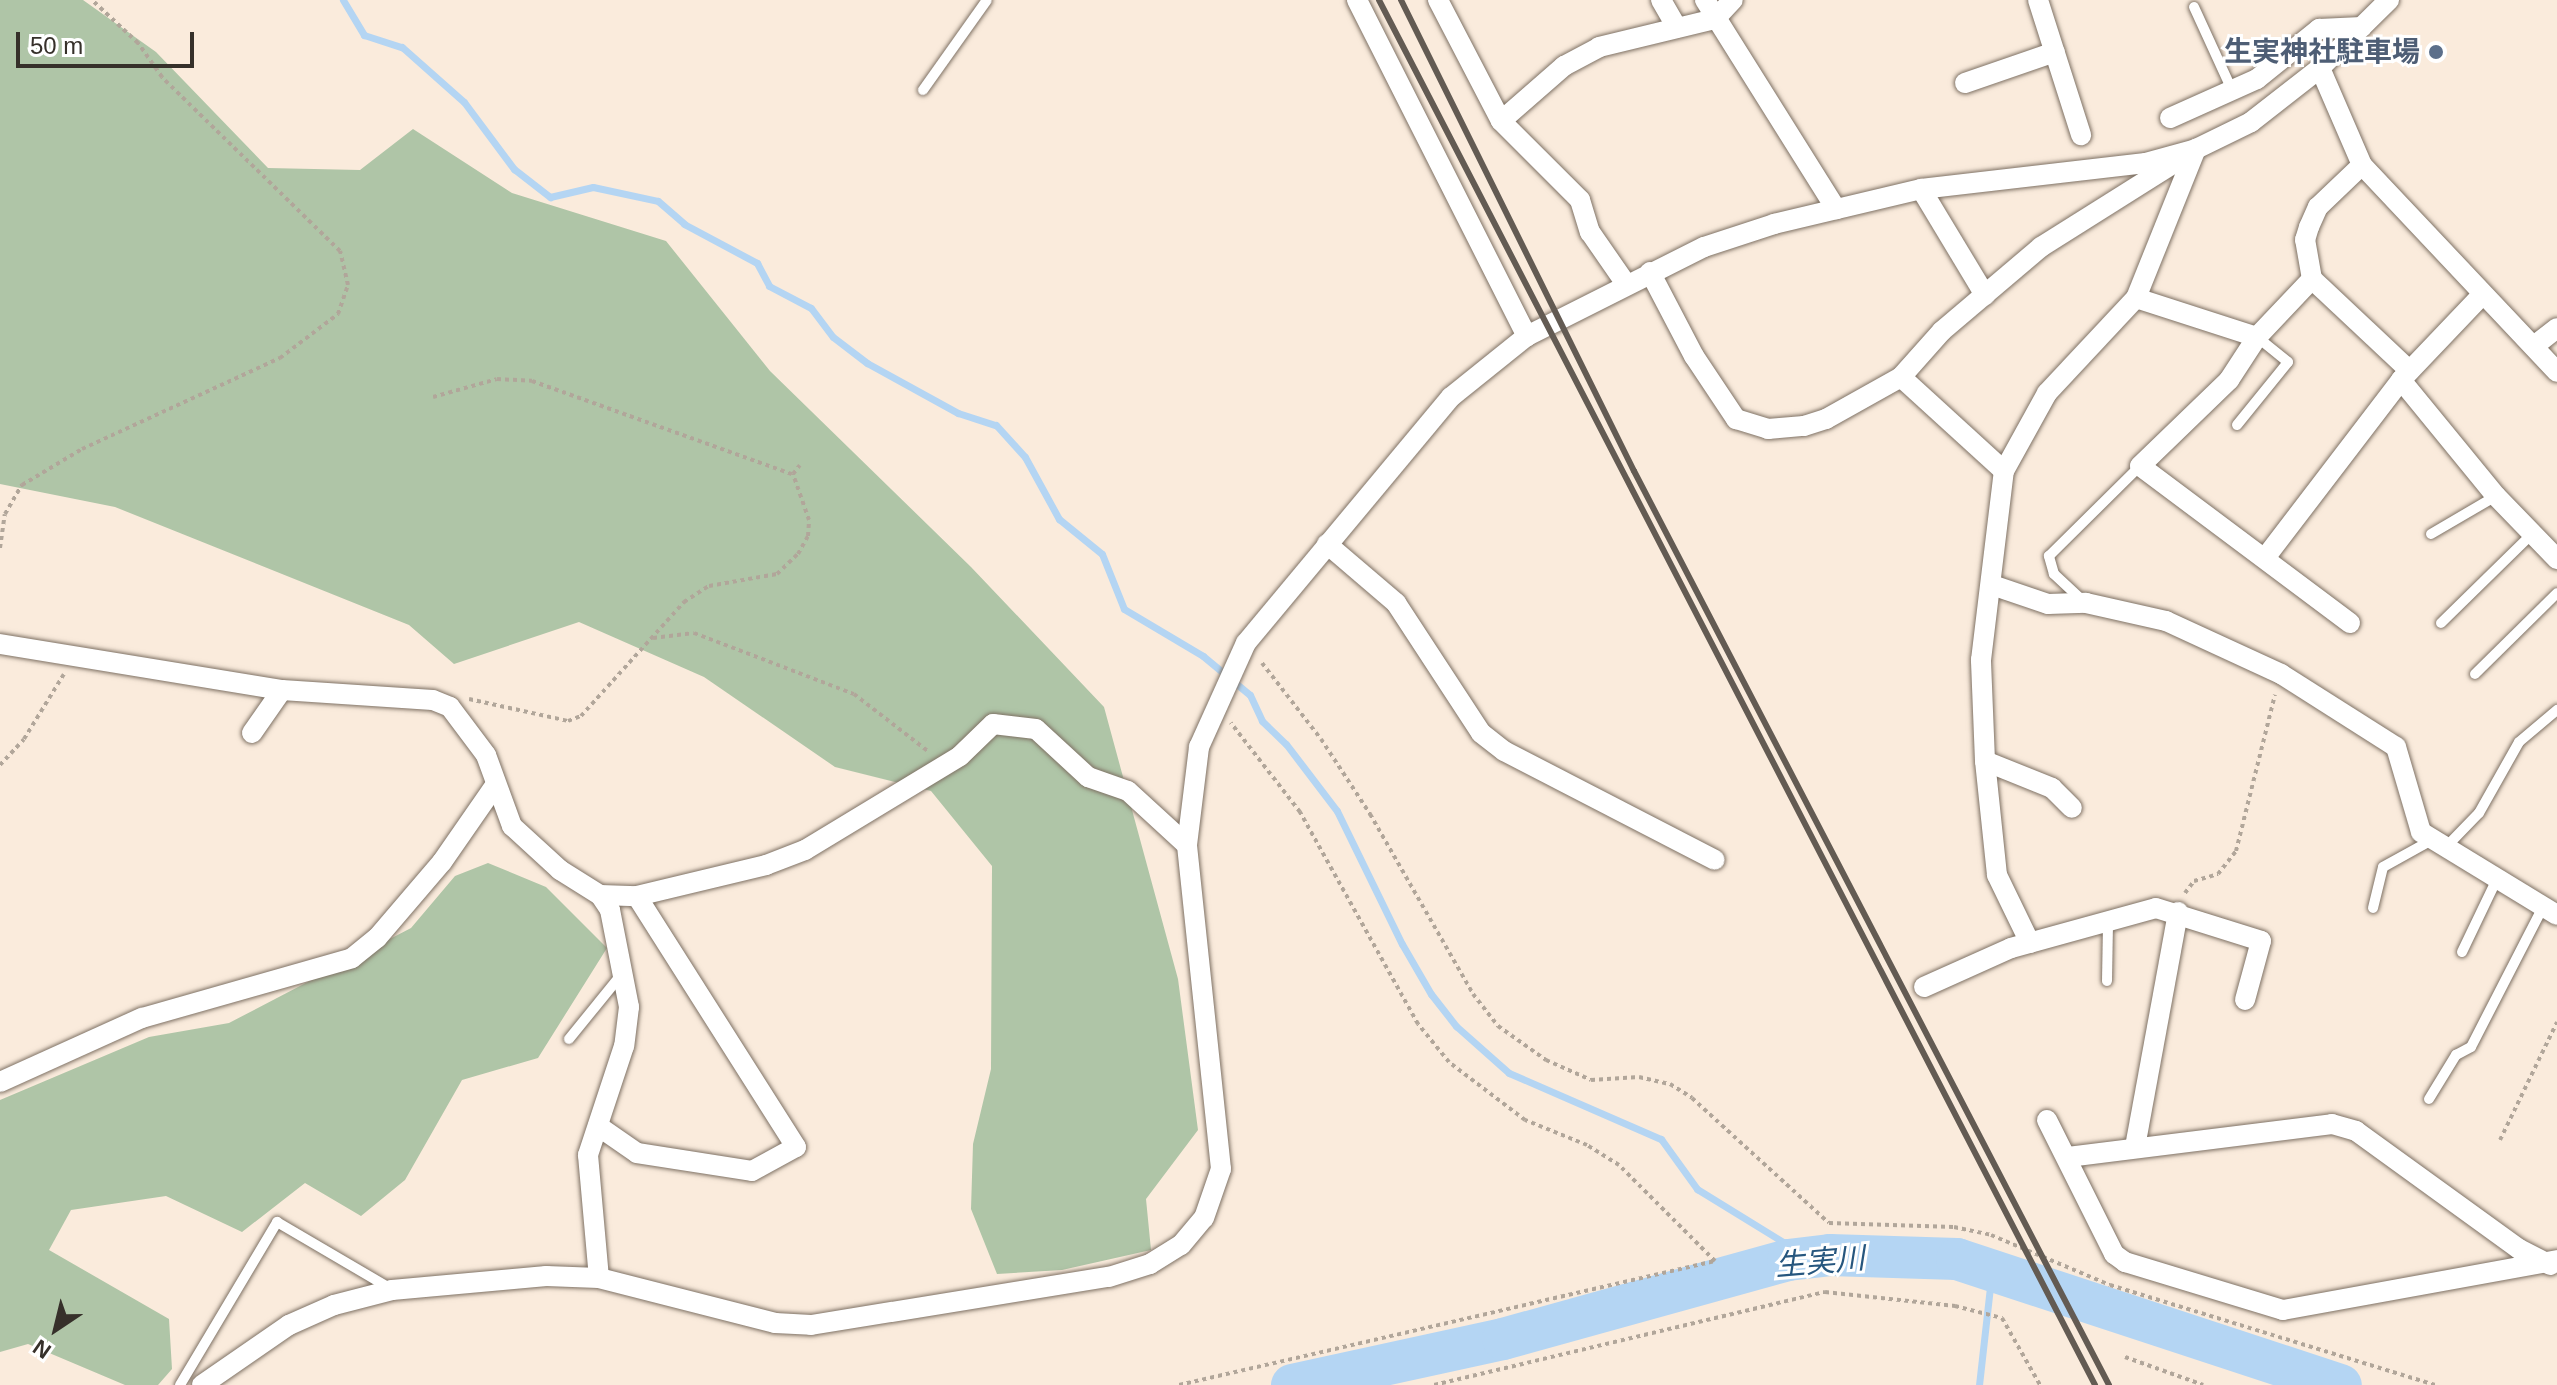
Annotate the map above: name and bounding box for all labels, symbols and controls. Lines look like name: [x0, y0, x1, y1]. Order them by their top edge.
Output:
scale bar: [20, 16, 198, 66]
text: 50 m: [30, 32, 83, 59]
place label: 生実神社駐車場: [2224, 35, 2420, 69]
marker: 生実神社駐車場: [2427, 43, 2445, 61]
water label: 生実川: [1774, 1240, 1866, 1284]
north arrow: [16, 1289, 96, 1369]
text: N: [28, 1334, 56, 1364]

